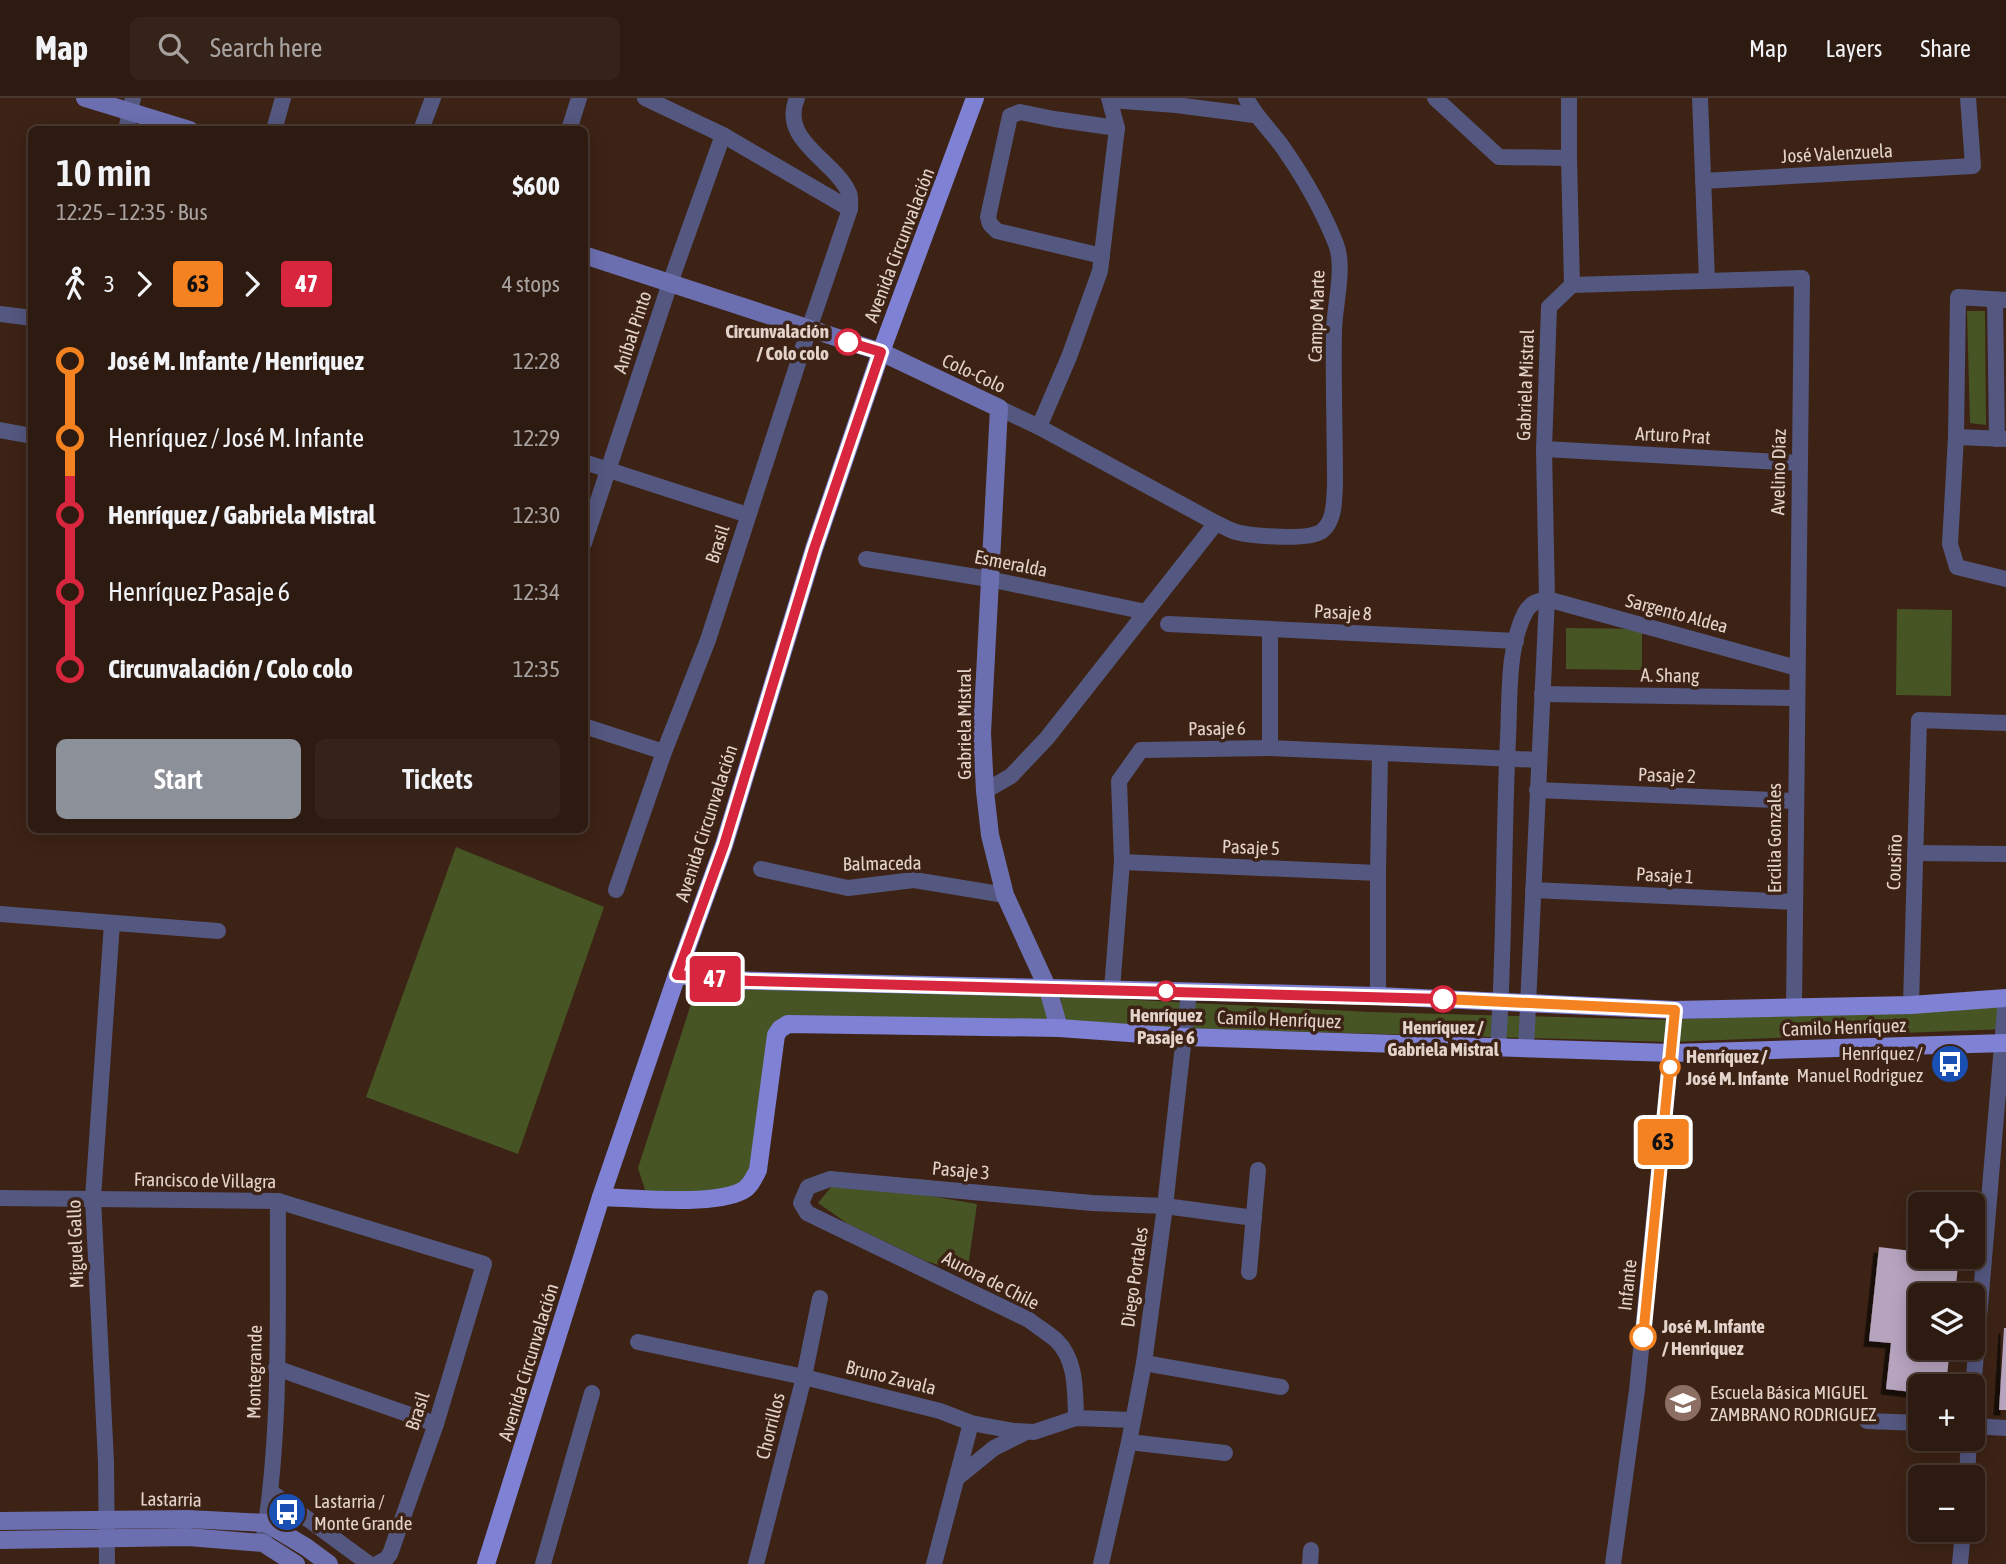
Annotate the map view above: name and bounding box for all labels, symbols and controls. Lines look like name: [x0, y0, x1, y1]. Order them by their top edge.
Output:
search box: [130, 17, 620, 80]
text: Map: [35, 29, 88, 67]
icon: search: [154, 29, 192, 67]
text: Search here: [210, 33, 322, 63]
text: Map: [1749, 35, 1788, 62]
text: Layers: [1826, 35, 1882, 62]
text: Share: [1920, 35, 1971, 62]
street label: José Valenzuela: [1781, 139, 1893, 167]
text: 10 min: [56, 151, 151, 194]
street label: Avenida Circunvalación: [859, 165, 939, 325]
text: $600: [512, 171, 560, 201]
text: 12:25 – 12:35 · Bus: [56, 199, 208, 225]
icon: walk: [56, 265, 94, 303]
icon: forward: [125, 265, 163, 303]
icon: forward: [233, 265, 271, 303]
street label: Campo Marte: [1303, 269, 1329, 363]
text: 63: [187, 270, 209, 297]
text: 47: [295, 270, 318, 297]
text: 3: [104, 271, 115, 297]
text: 4 stops: [502, 271, 560, 297]
street label: Aníbal Pinto: [608, 288, 656, 376]
place label: Circunvalación / Colo colo: [725, 320, 829, 364]
marker: Circunvalación / Colo colo: [835, 329, 861, 355]
street label: Gabriela Mistral: [1512, 329, 1538, 441]
text: José M. Infante / Henriquez: [108, 346, 364, 376]
text: 12:28: [513, 348, 560, 374]
street label: Colo-Colo: [939, 349, 1009, 397]
street label: Arturo Prat: [1635, 422, 1711, 448]
text: Henríquez / José M. Infante: [108, 423, 364, 453]
text: 12:29: [513, 425, 560, 451]
street label: Avelino Díaz: [1766, 428, 1790, 515]
text: Henríquez / Gabriela Mistral: [108, 500, 376, 530]
text: 12:30: [513, 502, 560, 528]
street label: Brasil: [700, 522, 734, 566]
street label: Esmeralda: [973, 545, 1049, 581]
text: Henríquez Pasaje 6: [108, 577, 290, 607]
text: 12:34: [513, 579, 560, 605]
street label: Sargento Aldea: [1623, 589, 1731, 637]
street label: Pasaje 8: [1314, 600, 1373, 625]
text: Circunvalación / Colo colo: [108, 654, 353, 684]
text: 12:35: [513, 656, 560, 682]
street label: A. Shang: [1640, 663, 1700, 687]
street label: Gabriela Mistral: [953, 668, 975, 780]
street label: Pasaje 6: [1188, 716, 1246, 740]
button: Start: [56, 739, 301, 819]
button: Tickets: [315, 739, 560, 819]
street label: Avenida Circunvalación: [670, 742, 742, 904]
street label: Pasaje 2: [1638, 763, 1696, 787]
street label: Ercilia Gonzales: [1763, 783, 1785, 893]
street label: Cousiño: [1882, 834, 1906, 890]
street label: Pasaje 5: [1222, 835, 1280, 859]
street label: Balmaceda: [842, 851, 922, 875]
street label: Pasaje 1: [1636, 863, 1694, 887]
line badge: 47: [684, 956, 746, 1002]
text: 47: [704, 965, 726, 992]
marker: Henríquez Pasaje 6: [1156, 981, 1176, 1001]
marker: Henríquez / Gabriela Mistral: [1430, 986, 1456, 1012]
place label: Henríquez Pasaje 6: [1130, 1004, 1202, 1048]
street label: Camilo Henríquez: [1216, 1006, 1342, 1032]
street label: Camilo Henríquez: [1781, 1014, 1907, 1040]
place label: Henríquez / Gabriela Mistral: [1387, 1016, 1500, 1060]
place label: Henríquez / Manuel Rodriguez: [1797, 1042, 1924, 1086]
bus stop icon: Henríquez / Manuel Rodriguez: [1929, 1043, 1971, 1085]
place label: Henríquez / José M. Infante: [1685, 1045, 1789, 1089]
marker: Henríquez / José M. Infante: [1660, 1057, 1680, 1077]
line badge: 63: [1632, 1119, 1694, 1165]
text: 63: [1652, 1128, 1674, 1155]
street label: Pasaje 3: [931, 1157, 991, 1183]
street label: Francisco de Villagra: [134, 1168, 276, 1192]
map controls: [1908, 1192, 1985, 1542]
button: locate: [1908, 1192, 1985, 1269]
street label: Miguel Gallo: [62, 1199, 88, 1289]
street label: Diego Portales: [1116, 1225, 1152, 1329]
street label: Aurora de Chile: [939, 1246, 1043, 1314]
street label: Infante: [1613, 1258, 1641, 1312]
street label: Avenida Circunvalación: [494, 1281, 562, 1443]
button: layers: [1908, 1283, 1985, 1360]
place label: José M. Infante / Henriquez: [1661, 1315, 1765, 1359]
marker: José M. Infante / Henriquez: [1630, 1324, 1656, 1350]
street label: Montegrande: [242, 1325, 266, 1419]
street label: Bruno Zavala: [844, 1355, 938, 1399]
button: +: [1908, 1374, 1985, 1451]
place label: Escuela Básica MIGUEL ZAMBRANO RODRIGUEZ: [1710, 1381, 1877, 1425]
school or university icon: Escuela Básica MIGUEL ZAMBRANO RODRIGUEZ: [1662, 1382, 1704, 1424]
street label: Brasil: [400, 1389, 434, 1433]
street label: Chorrillos: [751, 1390, 789, 1462]
button: −: [1908, 1465, 1985, 1542]
street label: Lastarria: [140, 1487, 202, 1511]
place label: Lastarria / Monte Grande: [314, 1490, 412, 1534]
bus stop icon: Lastarria / Monte Grande: [266, 1491, 308, 1533]

